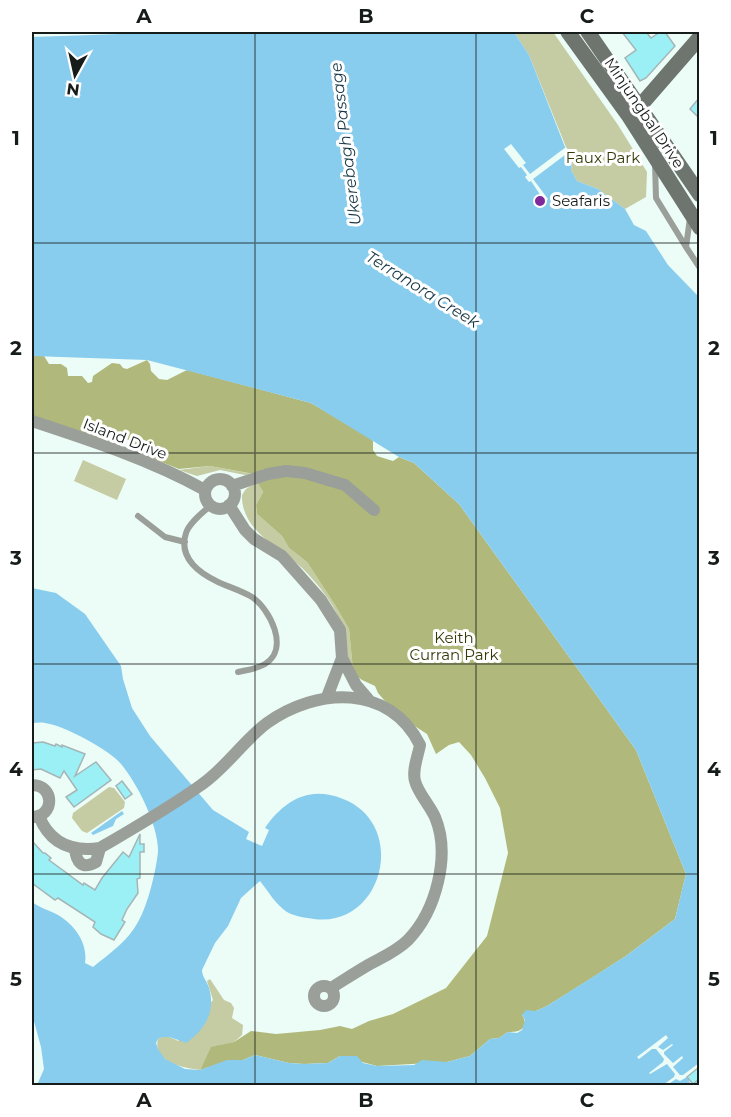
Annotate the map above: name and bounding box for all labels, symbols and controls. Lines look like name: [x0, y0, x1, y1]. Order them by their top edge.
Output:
text: A: [135, 4, 152, 28]
text: B: [358, 4, 374, 28]
text: C: [580, 4, 595, 28]
north arrow: [45, 45, 105, 105]
street label: Minjungbal Drive: [600, 54, 688, 172]
water label: Ukerebagh Passage: [326, 61, 365, 226]
text: N: [65, 79, 81, 100]
text: 1: [12, 126, 20, 150]
text: 1: [710, 126, 718, 150]
park label: Faux Park: [566, 148, 640, 167]
place label: Seafaris: [552, 191, 610, 210]
marker: Seafaris: [533, 194, 547, 208]
water label: Terranora Creek: [363, 247, 484, 333]
text: 2: [10, 336, 22, 360]
text: 2: [708, 336, 720, 360]
street label: Island Drive: [81, 414, 170, 463]
text: 3: [9, 546, 22, 570]
text: 3: [707, 546, 720, 570]
park label: Keith Curran Park: [410, 628, 498, 664]
text: 4: [9, 757, 23, 781]
text: 4: [707, 757, 721, 781]
text: 5: [10, 967, 22, 991]
text: 5: [708, 967, 720, 991]
text: A: [135, 1088, 152, 1112]
text: B: [358, 1088, 374, 1112]
text: C: [580, 1088, 595, 1112]

